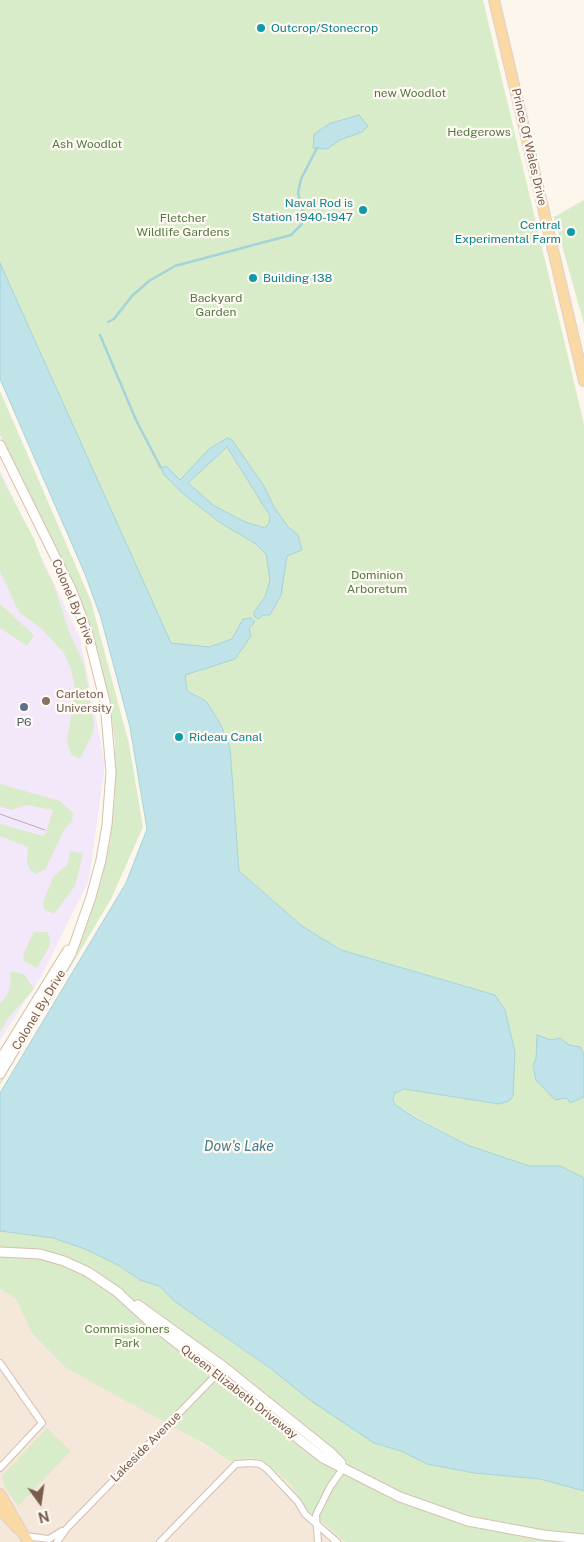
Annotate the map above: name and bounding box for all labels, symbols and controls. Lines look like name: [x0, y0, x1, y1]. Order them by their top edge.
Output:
place label: Outcrop/Stonecrop: [271, 21, 378, 35]
marker: Outcrop/Stonecrop: [255, 22, 267, 34]
park label: new Woodlot: [374, 86, 446, 100]
street label: Prince Of Wales Drive: [508, 87, 550, 207]
park label: Hedgerows: [447, 125, 511, 139]
park label: Ash Woodlot: [52, 137, 122, 151]
place label: Naval Rod is Station 1940-1947: [252, 196, 353, 224]
marker: Naval Rod is Station 1940-1947: [357, 204, 369, 216]
park label: Fletcher Wildlife Gardens: [137, 211, 229, 239]
place label: Central Experimental Farm: [455, 218, 561, 246]
marker: Central Experimental Farm: [565, 226, 577, 238]
place label: Building 138: [263, 271, 332, 285]
marker: Building 138: [247, 272, 259, 284]
park label: Backyard Garden: [190, 291, 242, 319]
street label: Colonel By Drive: [49, 557, 97, 647]
park label: Dominion Arboretum: [347, 568, 407, 596]
place label: Carleton University: [56, 687, 112, 715]
marker: Carleton University: [40, 695, 52, 707]
marker: P6: [18, 701, 30, 713]
place label: P6: [16, 715, 32, 729]
place label: Rideau Canal: [189, 730, 262, 744]
marker: Rideau Canal: [173, 731, 185, 743]
street label: Colonel By Drive: [9, 967, 69, 1053]
water label: Dow's Lake: [204, 1139, 274, 1155]
park label: Commissioners Park: [84, 1322, 170, 1350]
street label: Queen Elizabeth Driveway: [178, 1342, 300, 1442]
street label: Lakeside Avenue: [108, 1409, 184, 1485]
north arrow: [15, 1477, 65, 1527]
text: N: [36, 1507, 51, 1526]

